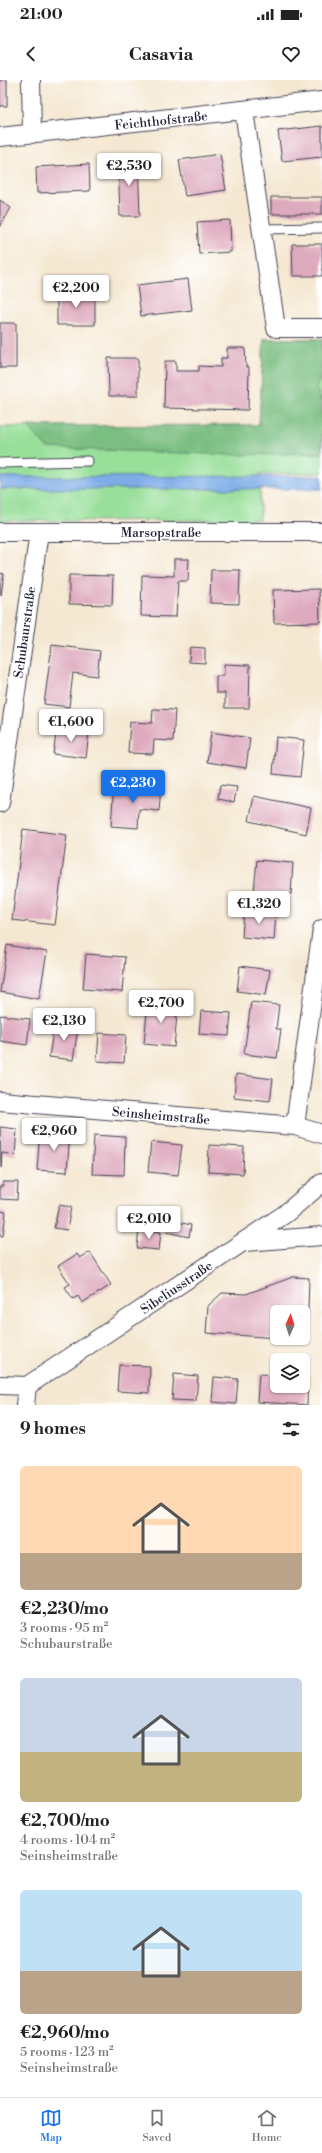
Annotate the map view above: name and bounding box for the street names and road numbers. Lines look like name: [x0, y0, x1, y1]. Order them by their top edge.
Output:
street label: Feichthofstraße: [114, 108, 209, 134]
street label: Marsopstraße: [121, 525, 202, 541]
street label: Schubaurstraße: [11, 585, 39, 679]
street label: Seinsheimstraße: [111, 1104, 211, 1128]
street label: Sibeliusstraße: [138, 1258, 216, 1318]

